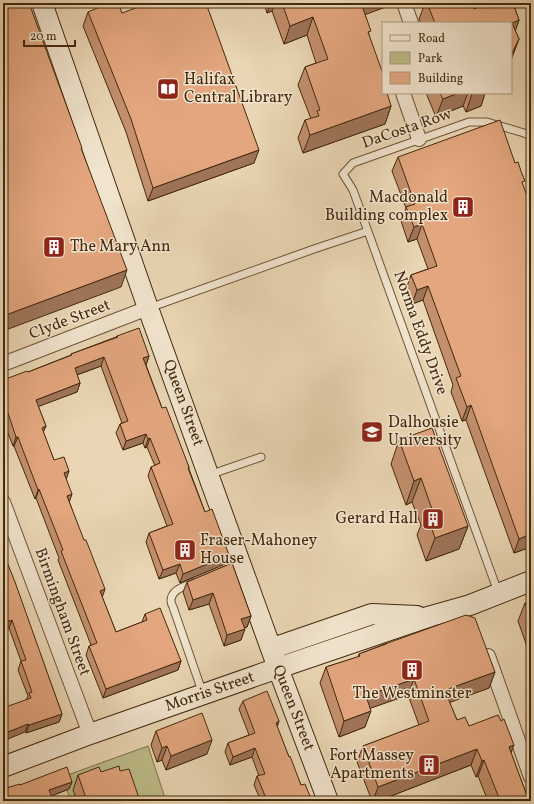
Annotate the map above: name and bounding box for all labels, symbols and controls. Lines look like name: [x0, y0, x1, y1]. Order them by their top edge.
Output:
scale bar: [24, 22, 75, 48]
legend: [382, 22, 512, 94]
text: 20 m: [30, 29, 57, 45]
text: Road: [418, 31, 445, 47]
text: Park: [418, 51, 443, 67]
place label: Halifax Central Library: [184, 69, 293, 109]
text: Building: [418, 71, 463, 87]
library icon: Halifax Central Library: [155, 76, 181, 102]
street label: DaCosta Row: [359, 103, 455, 155]
place label: Macdonald Building complex: [325, 187, 448, 227]
building icon: Macdonald Building complex: [450, 194, 476, 220]
building icon: The Mary Ann: [41, 234, 67, 260]
place label: The Mary Ann: [70, 236, 171, 258]
street label: Norma Eddy Drive: [387, 268, 453, 398]
street label: Clyde Street: [26, 294, 114, 346]
street label: Queen Street: [157, 357, 209, 450]
place label: Dalhousie University: [388, 412, 462, 452]
school or university icon: Dalhousie University: [359, 419, 385, 445]
building icon: Gerard Hall: [420, 506, 446, 532]
place label: Gerard Hall: [336, 508, 418, 530]
place label: Fraser-Mahoney House: [200, 530, 318, 570]
building icon: Fraser-Mahoney House: [172, 537, 198, 563]
street label: Birmingham Street: [29, 545, 96, 680]
building icon: The Westminster: [399, 657, 425, 683]
street label: Queen Street: [267, 662, 320, 755]
street label: Morris Street: [162, 666, 258, 718]
place label: The Westminster: [353, 683, 472, 705]
place label: Fort Massey Apartments: [329, 745, 414, 785]
building icon: Fort Massey Apartments: [416, 752, 442, 778]

